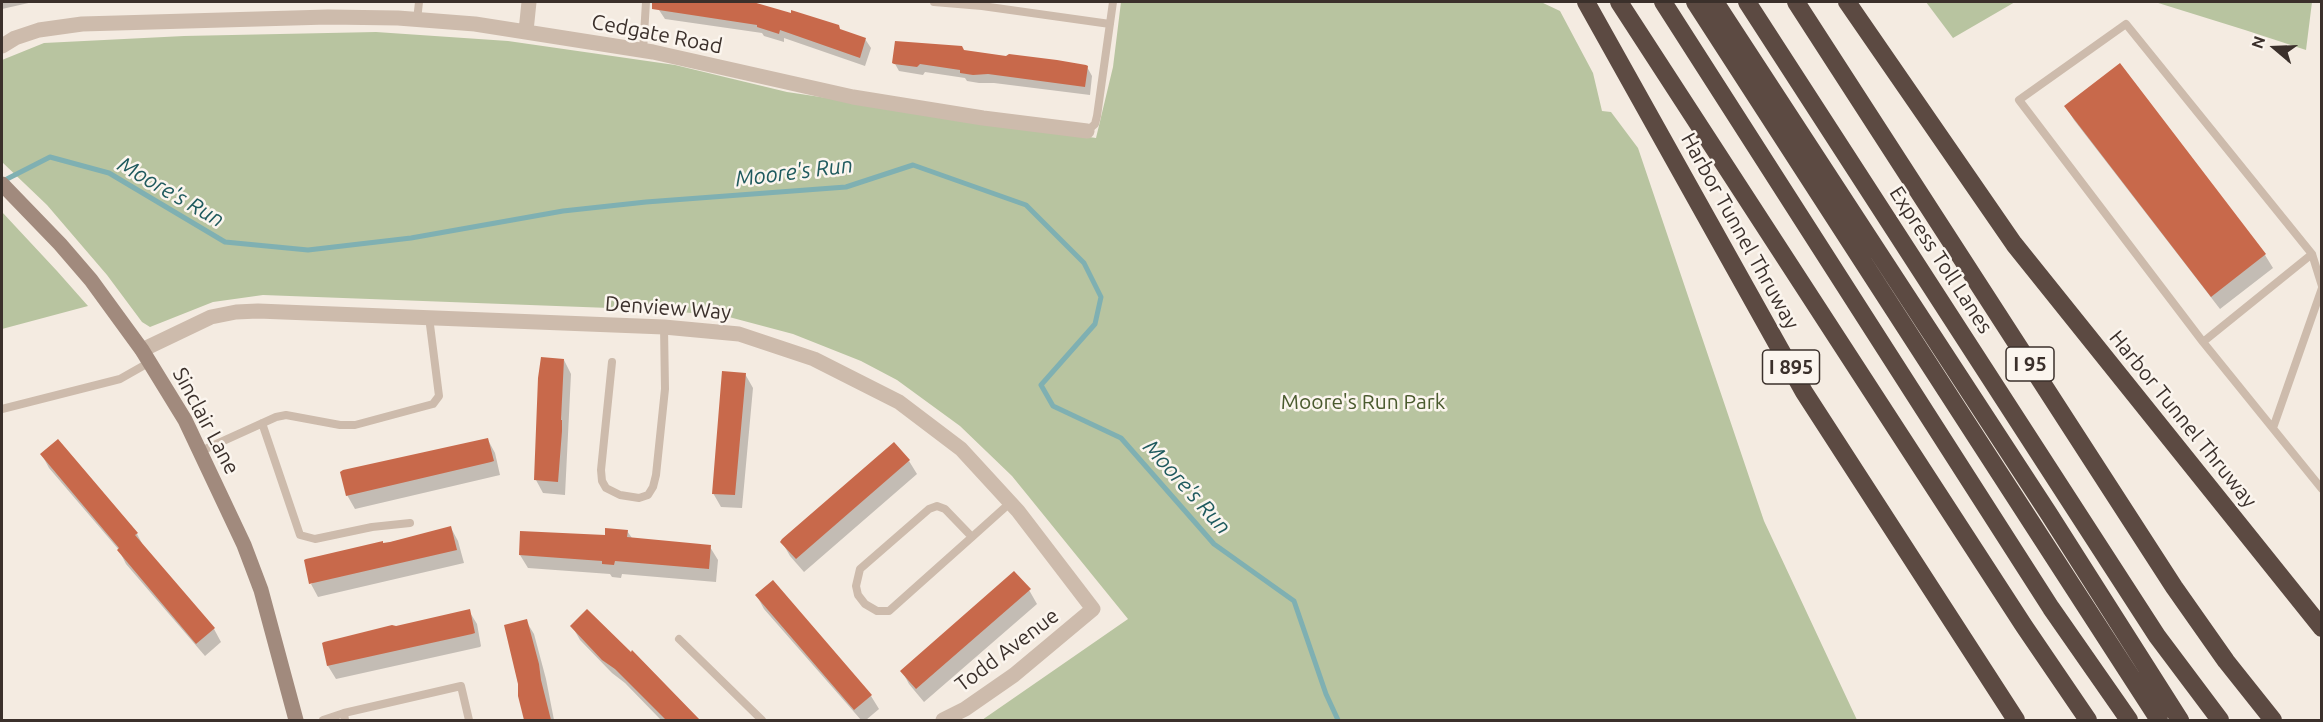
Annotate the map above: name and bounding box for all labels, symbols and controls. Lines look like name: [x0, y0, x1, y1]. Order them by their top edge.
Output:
street label: Cedgate Road: [590, 9, 724, 59]
north arrow: [2245, 18, 2305, 78]
text: N: [2248, 34, 2268, 51]
street label: Harbor Tunnel Thruway: [1676, 128, 1804, 334]
water label: Moore's Run: [113, 151, 229, 233]
water label: Moore's Run: [734, 152, 854, 192]
street label: Express Toll Lanes: [1884, 182, 1998, 338]
street label: Denview Way: [604, 291, 732, 325]
street label: Harbor Tunnel Thruway: [2104, 325, 2262, 513]
road number: I 95: [2006, 347, 2054, 381]
road number: I 895: [1762, 350, 1820, 384]
street label: Sinclair Lane: [167, 363, 245, 479]
park label: Moore's Run Park: [1281, 389, 1445, 415]
water label: Moore's Run: [1138, 434, 1236, 540]
street label: Todd Avenue: [950, 603, 1064, 697]

